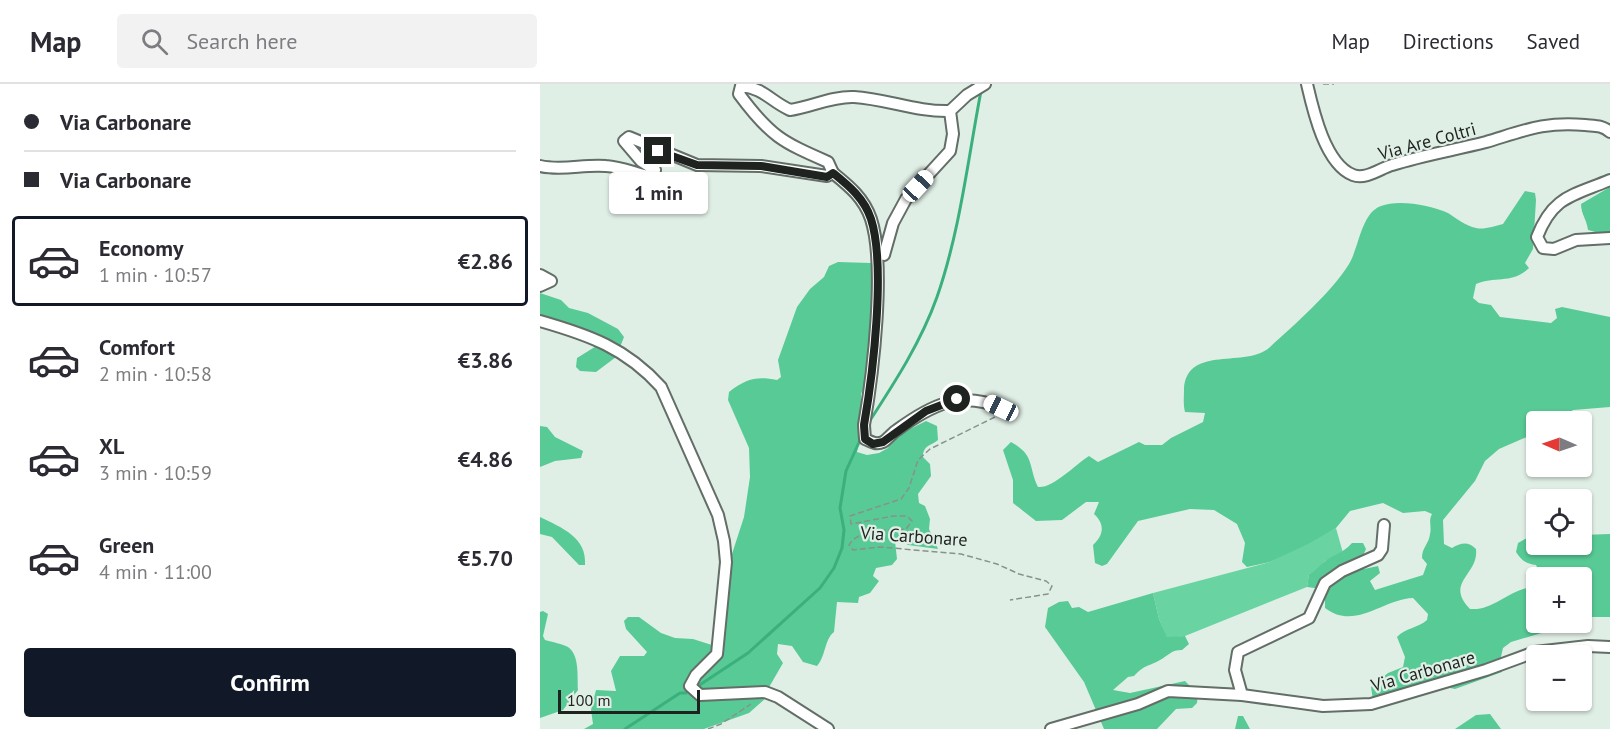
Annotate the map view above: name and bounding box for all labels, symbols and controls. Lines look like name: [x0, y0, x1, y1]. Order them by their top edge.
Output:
search box: [117, 14, 537, 68]
text: Map: [30, 23, 81, 60]
icon: search: [138, 25, 171, 58]
text: Search here: [186, 27, 297, 55]
text: Map: [1331, 28, 1370, 55]
text: Directions: [1403, 28, 1494, 55]
text: Saved: [1527, 28, 1580, 55]
text: Via Carbonare: [60, 108, 191, 136]
street label: Via Are Coltri: [1375, 117, 1478, 165]
route end: [644, 137, 671, 164]
text: Via Carbonare: [60, 166, 191, 194]
car: [899, 167, 937, 205]
callout: 1 min: [608, 172, 708, 214]
text: 1 min: [634, 180, 683, 206]
icon: car: [27, 234, 81, 288]
text: Economy: [99, 234, 183, 262]
text: €2.86: [458, 247, 513, 275]
text: 1 min · 10:57: [99, 262, 212, 288]
icon: car: [27, 333, 81, 387]
text: Comfort: [99, 333, 175, 361]
text: €3.86: [458, 346, 513, 374]
text: 2 min · 10:58: [99, 361, 212, 387]
route start: [943, 385, 970, 412]
car: [981, 392, 1021, 424]
north arrow: [1526, 411, 1592, 477]
map controls: [1526, 411, 1592, 711]
icon: car: [27, 432, 81, 486]
text: XL: [99, 432, 124, 460]
text: €4.86: [458, 445, 513, 473]
text: 3 min · 10:59: [99, 460, 212, 486]
button: locate: [1526, 489, 1592, 555]
street label: Via Carbonare: [859, 521, 968, 551]
icon: car: [27, 531, 81, 585]
text: Green: [99, 531, 154, 559]
text: €5.70: [458, 544, 513, 572]
text: 4 min · 11:00: [99, 559, 212, 585]
button: +: [1526, 567, 1592, 633]
street label: Via Carbonare: [1367, 645, 1478, 697]
button: −: [1526, 645, 1592, 711]
button: Confirm: [24, 648, 516, 717]
scale bar: [558, 687, 700, 714]
text: 100 m: [567, 690, 610, 710]

